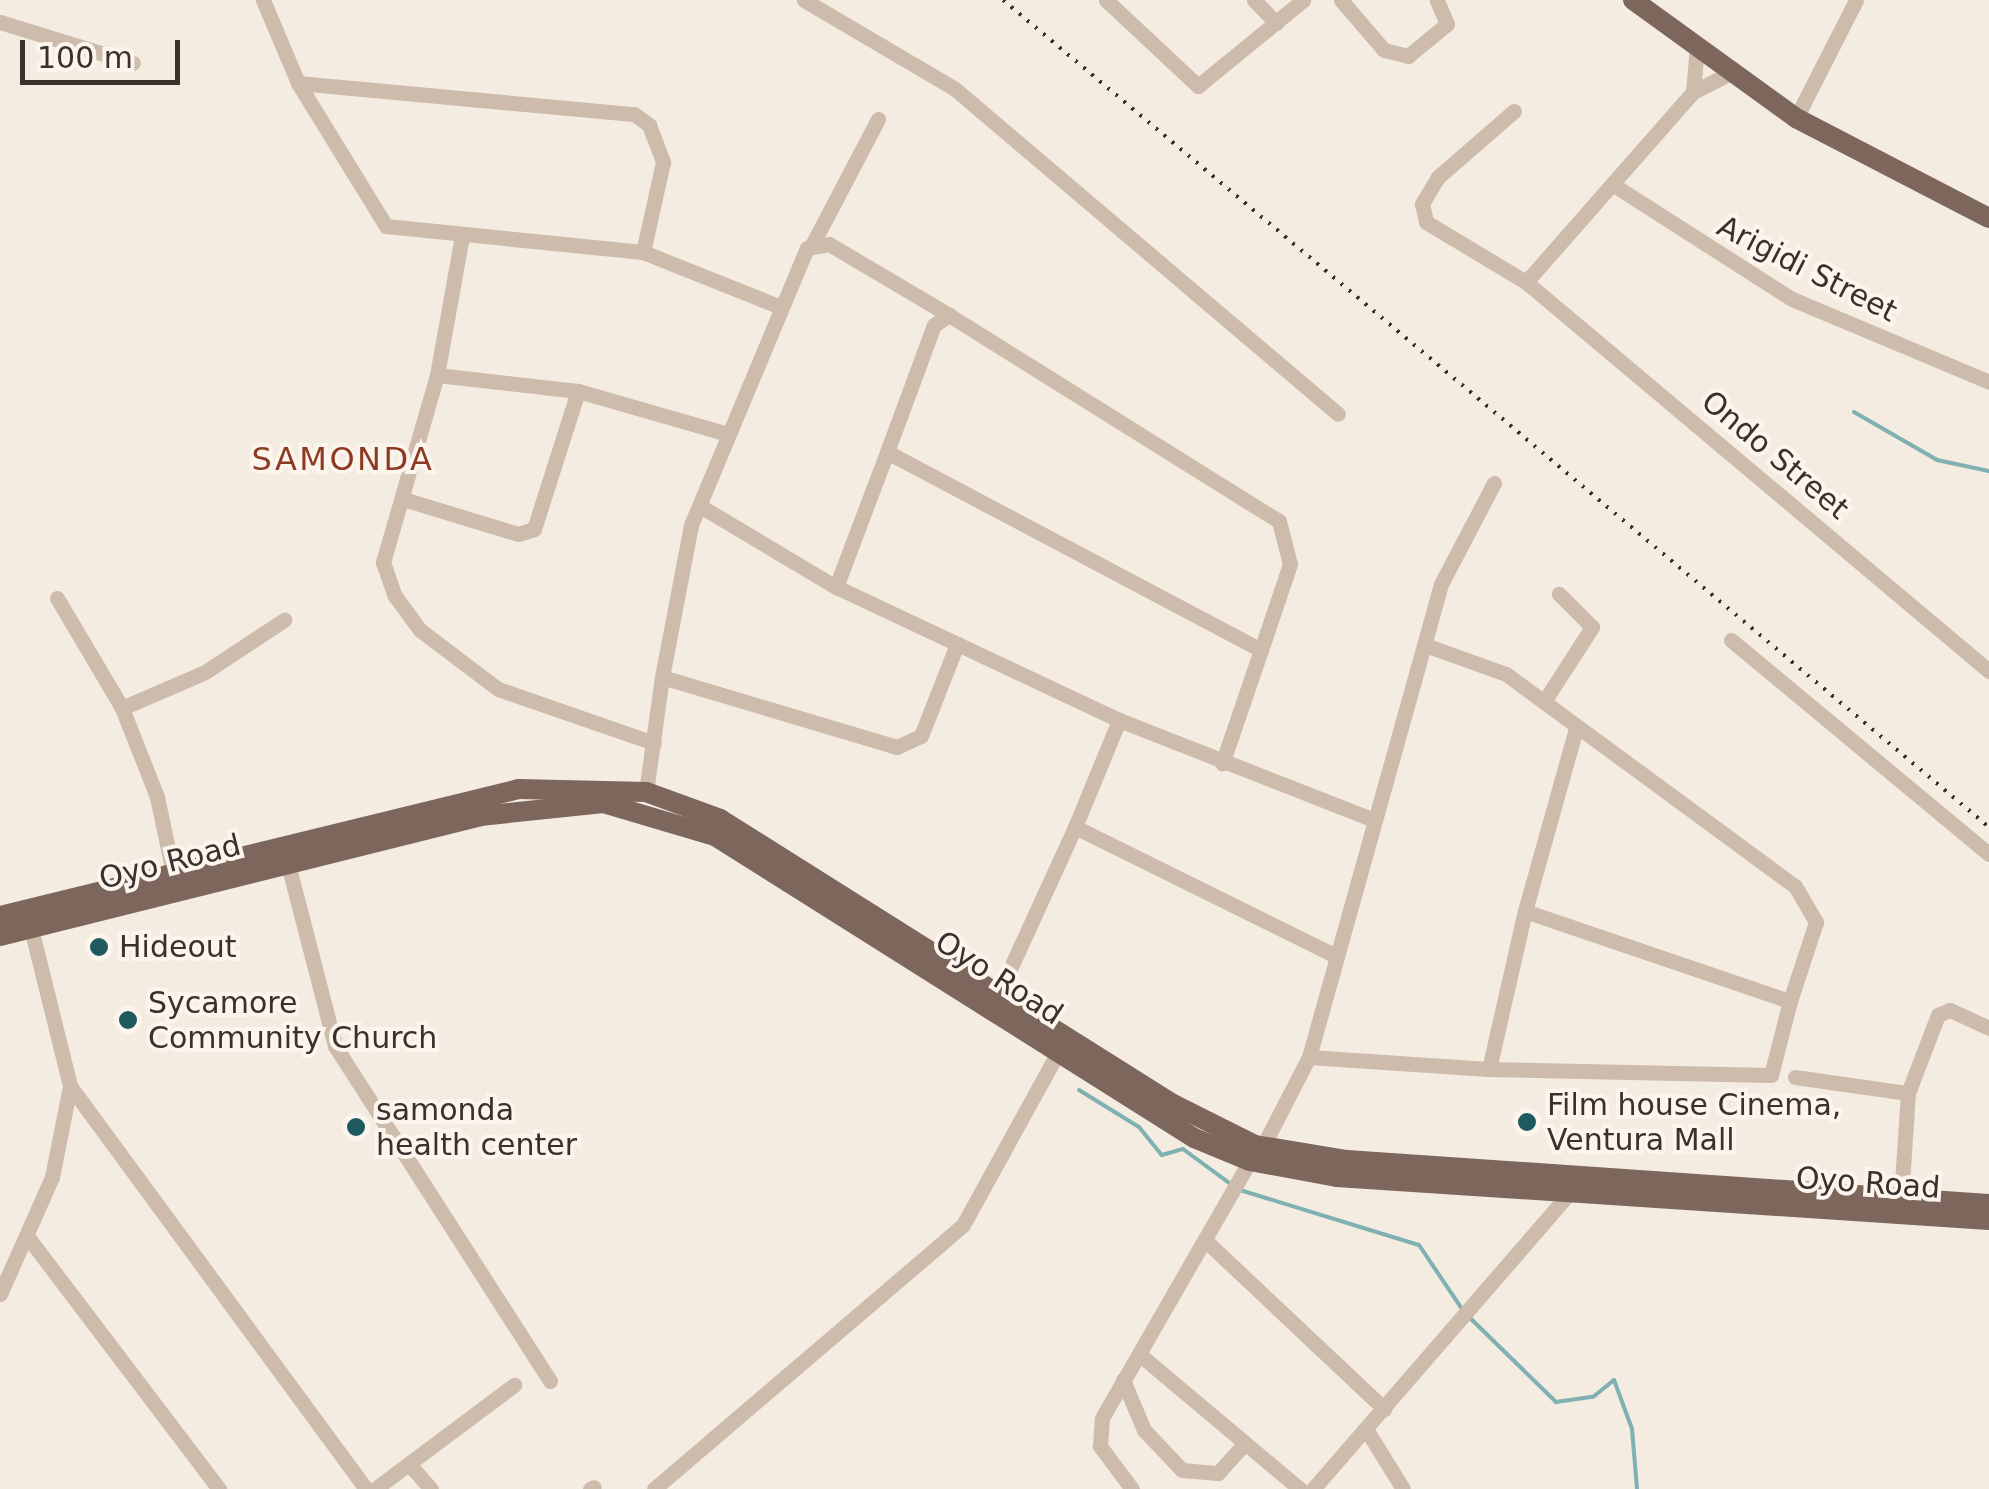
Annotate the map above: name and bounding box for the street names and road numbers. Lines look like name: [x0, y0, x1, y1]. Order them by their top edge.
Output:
street label: Arigidi Street: [1711, 208, 1903, 330]
street label: Ondo Street: [1694, 383, 1856, 527]
street label: Oyo Road: [96, 827, 244, 897]
street label: Oyo Road: [929, 924, 1069, 1032]
street label: Oyo Road: [1795, 1160, 1941, 1206]

